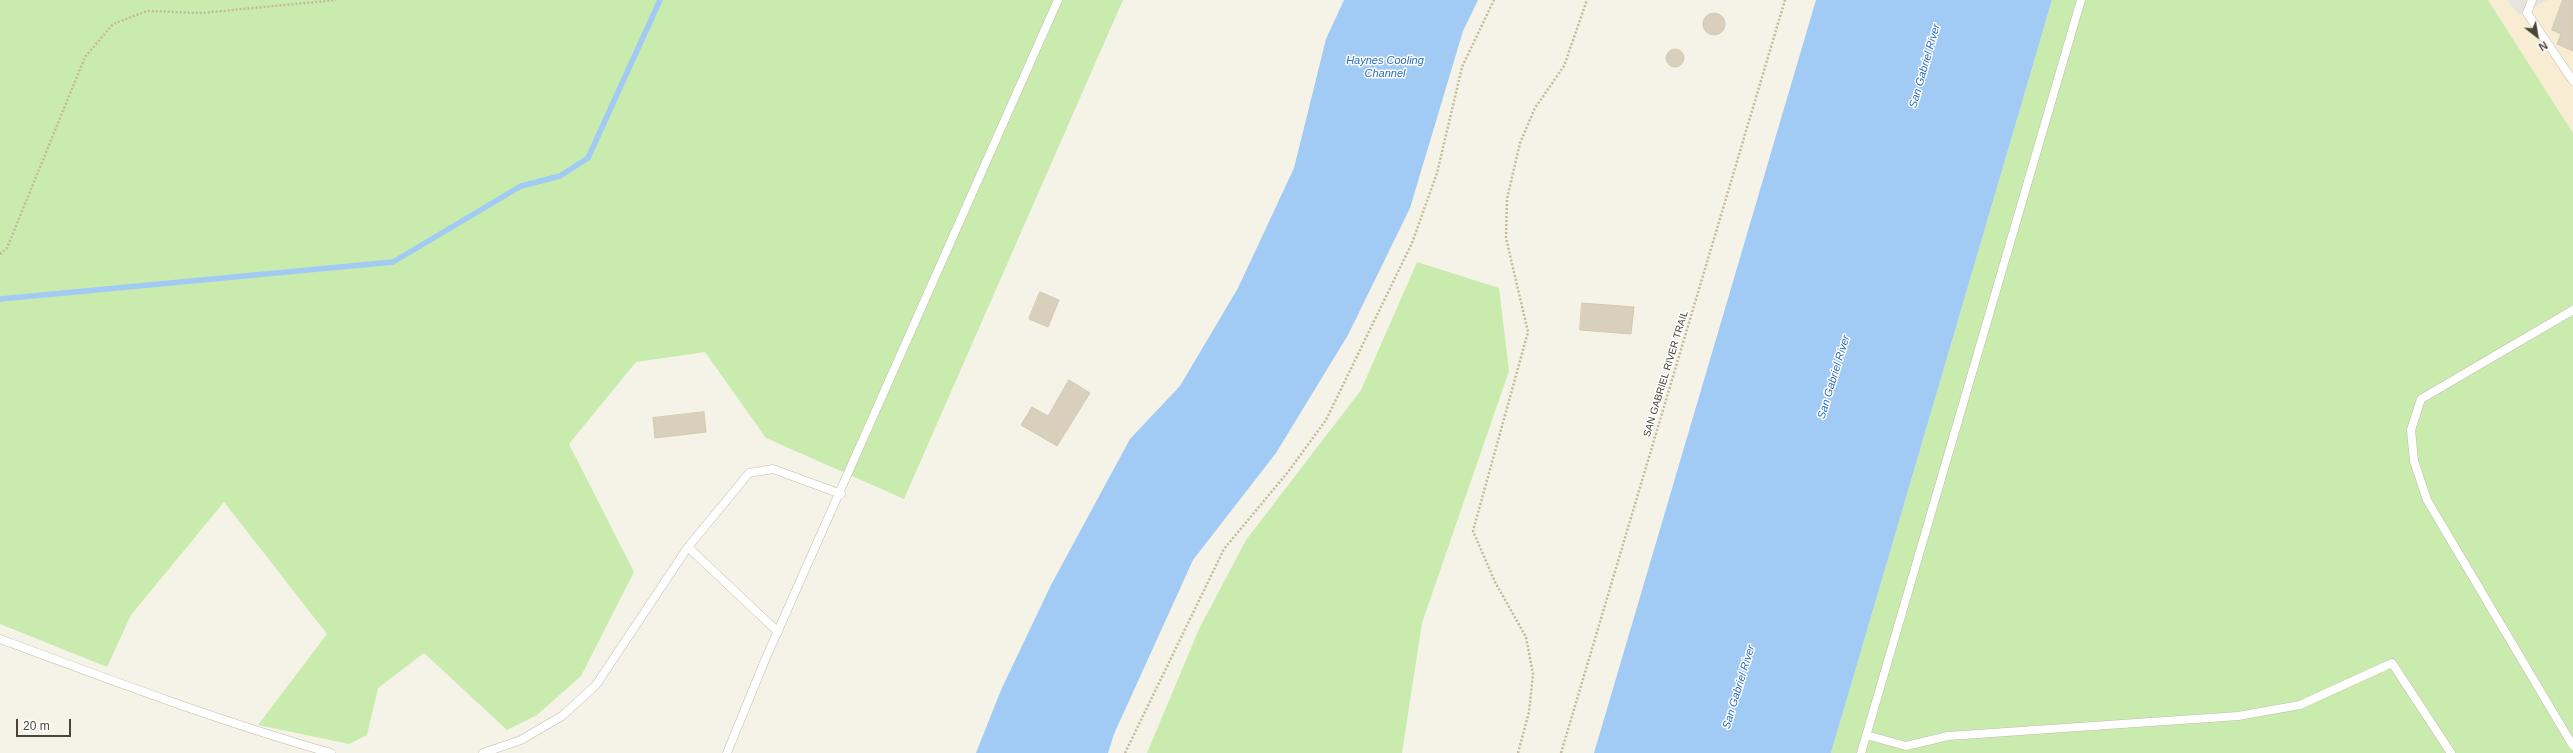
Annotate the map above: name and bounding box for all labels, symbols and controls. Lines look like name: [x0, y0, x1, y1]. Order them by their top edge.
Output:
north arrow: [2517, 16, 2557, 56]
water label: San Gabriel River: [1907, 22, 1943, 110]
text: N: [2537, 39, 2550, 53]
water label: Haynes Cooling Channel: [1346, 54, 1424, 80]
street label: SAN GABRIEL RIVER TRAIL: [1641, 310, 1691, 438]
water label: San Gabriel River: [1815, 334, 1853, 420]
water label: San Gabriel River: [1720, 644, 1758, 730]
scale bar: [18, 711, 73, 737]
text: 20 m: [23, 719, 50, 733]

